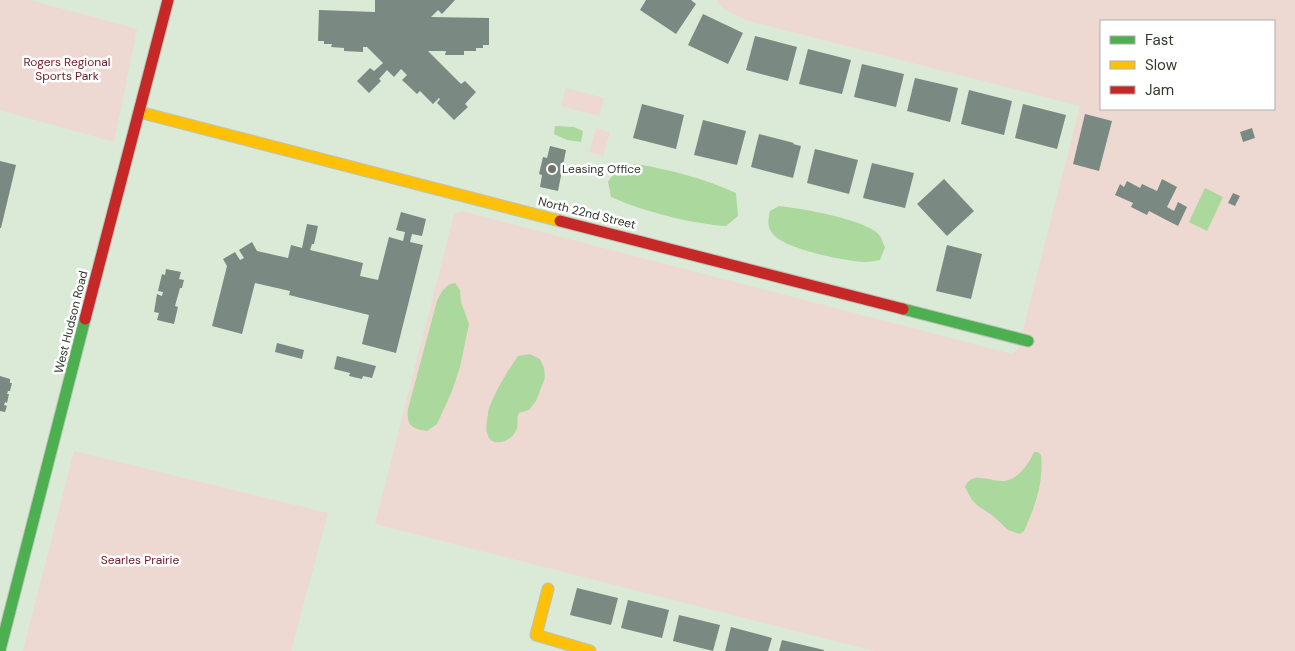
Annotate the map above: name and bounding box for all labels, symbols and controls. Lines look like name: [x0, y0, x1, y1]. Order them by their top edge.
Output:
legend: [1100, 20, 1275, 110]
text: Fast: [1145, 30, 1174, 50]
park label: Rogers Regional Sports Park: [24, 54, 110, 84]
text: Slow: [1145, 55, 1178, 75]
text: Jam: [1145, 80, 1174, 100]
place label: Leasing Office: [562, 161, 641, 177]
marker: Leasing Office: [546, 163, 558, 175]
street label: North 22nd Street: [537, 193, 638, 233]
street label: West Hudson Road: [51, 269, 91, 375]
park label: Searles Prairie: [101, 552, 179, 568]

